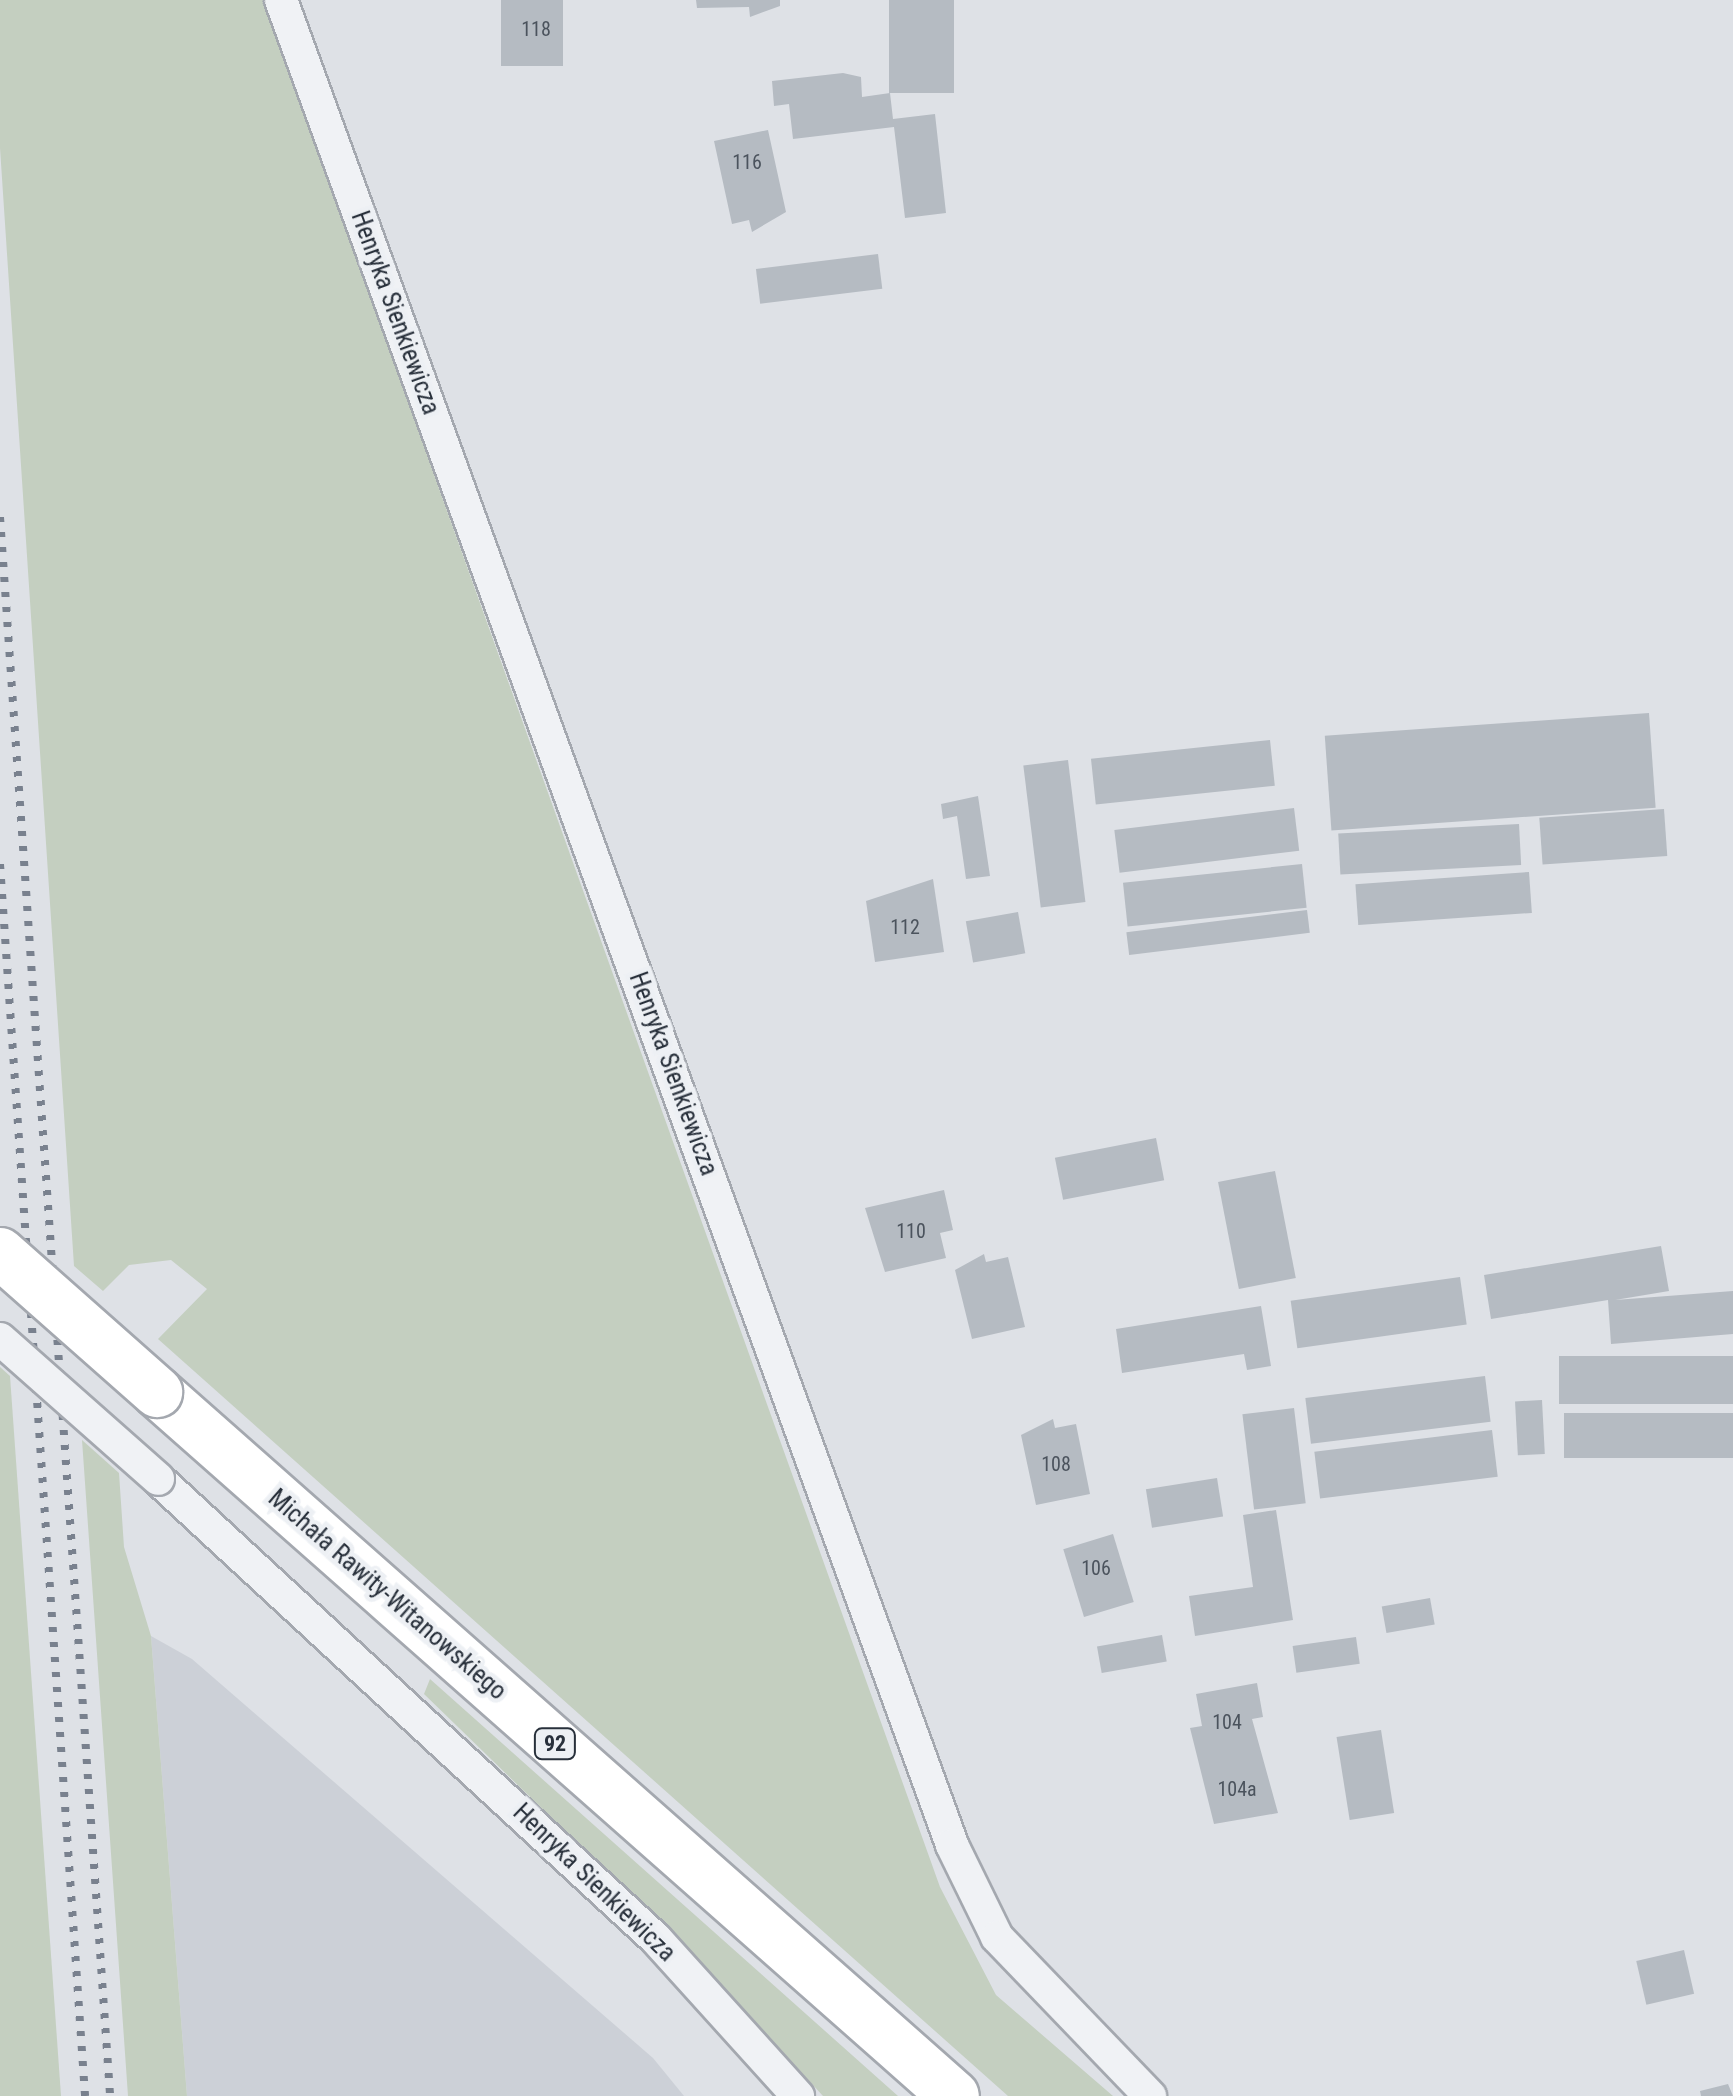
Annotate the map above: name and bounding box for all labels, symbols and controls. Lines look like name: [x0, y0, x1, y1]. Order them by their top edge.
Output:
house number: 118: [521, 17, 551, 41]
house number: 116: [732, 150, 762, 174]
street label: Henryka Sienkiewicza: [344, 207, 446, 419]
house number: 112: [890, 915, 920, 939]
street label: Henryka Sienkiewicza: [622, 968, 724, 1180]
house number: 110: [896, 1219, 926, 1243]
house number: 108: [1041, 1452, 1071, 1476]
street label: Michała Rawity-Witanowskiego: [262, 1483, 512, 1707]
house number: 106: [1081, 1556, 1111, 1580]
house number: 104: [1212, 1710, 1242, 1734]
road number: 92: [532, 1727, 578, 1761]
house number: 104a: [1217, 1777, 1257, 1801]
street label: Henryka Sienkiewicza: [507, 1798, 681, 1968]

